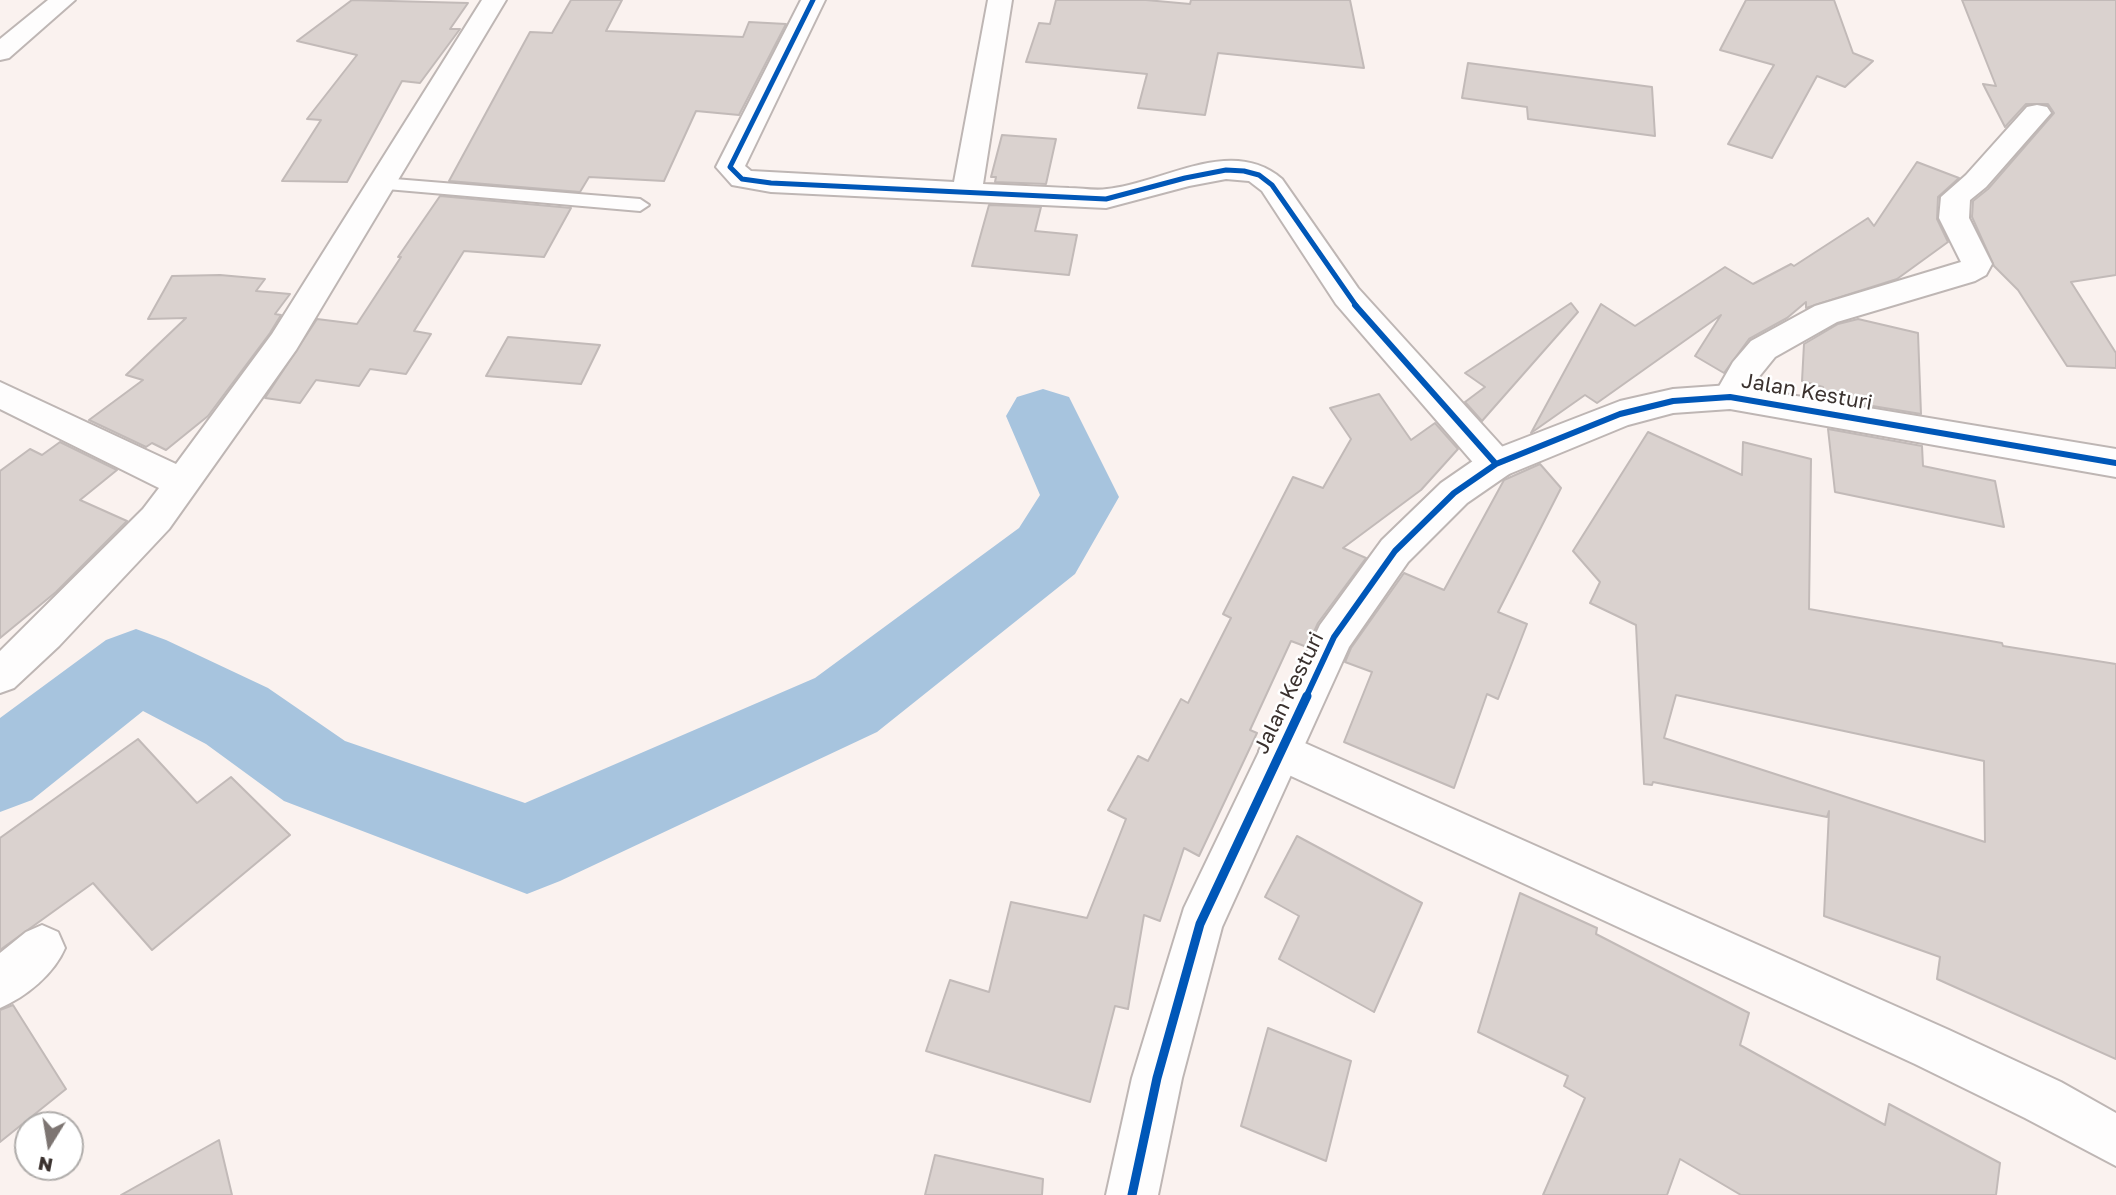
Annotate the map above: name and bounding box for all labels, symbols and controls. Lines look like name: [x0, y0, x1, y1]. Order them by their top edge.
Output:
street label: Jalan Kesturi: [1740, 368, 1874, 416]
street label: Jalan Kesturi: [1249, 628, 1329, 758]
north arrow: [14, 1111, 84, 1181]
text: N: [36, 1152, 55, 1178]

